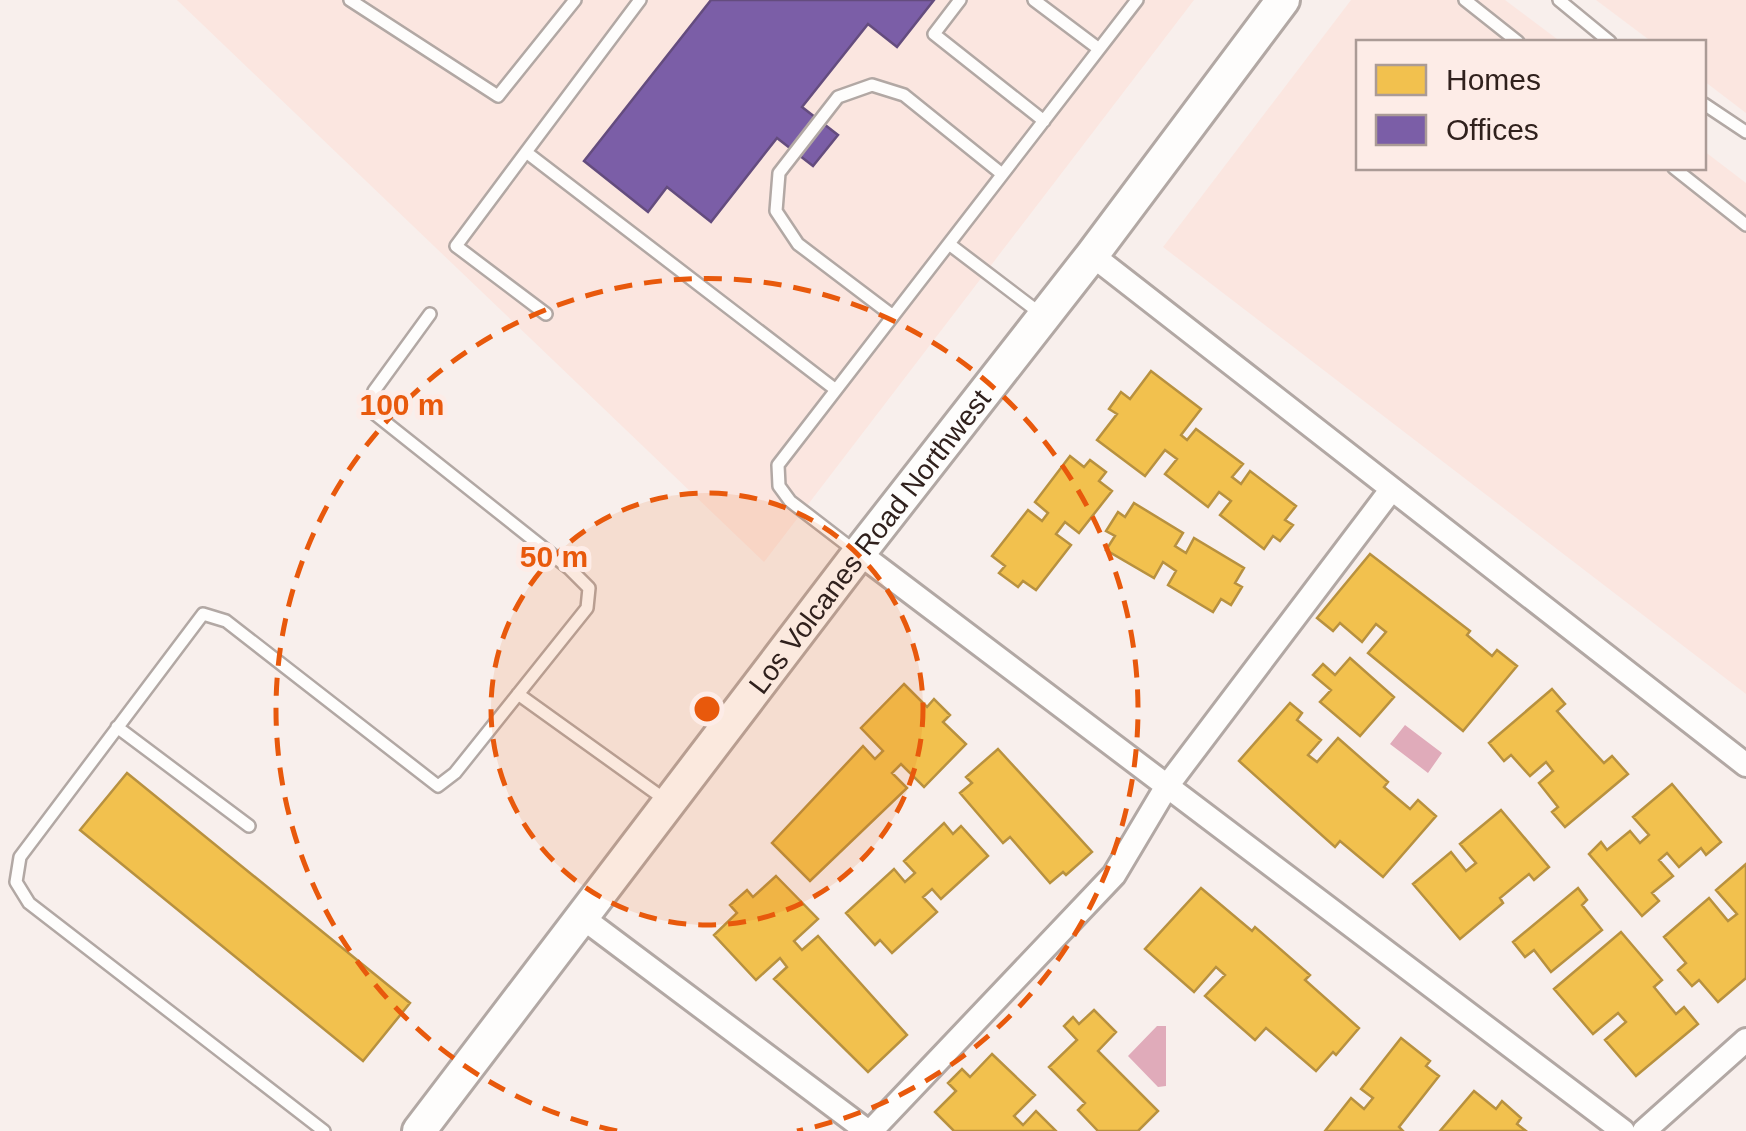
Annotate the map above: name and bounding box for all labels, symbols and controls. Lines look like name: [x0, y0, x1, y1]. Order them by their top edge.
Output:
legend: [1356, 40, 1706, 170]
text: Homes: [1446, 63, 1541, 96]
text: Offices: [1446, 113, 1539, 146]
street label: Los Volcanes Road Northwest: [742, 383, 997, 699]
text: 100 m: [359, 388, 445, 421]
text: 50 m: [520, 540, 588, 573]
centre of rings: [689, 691, 725, 727]

